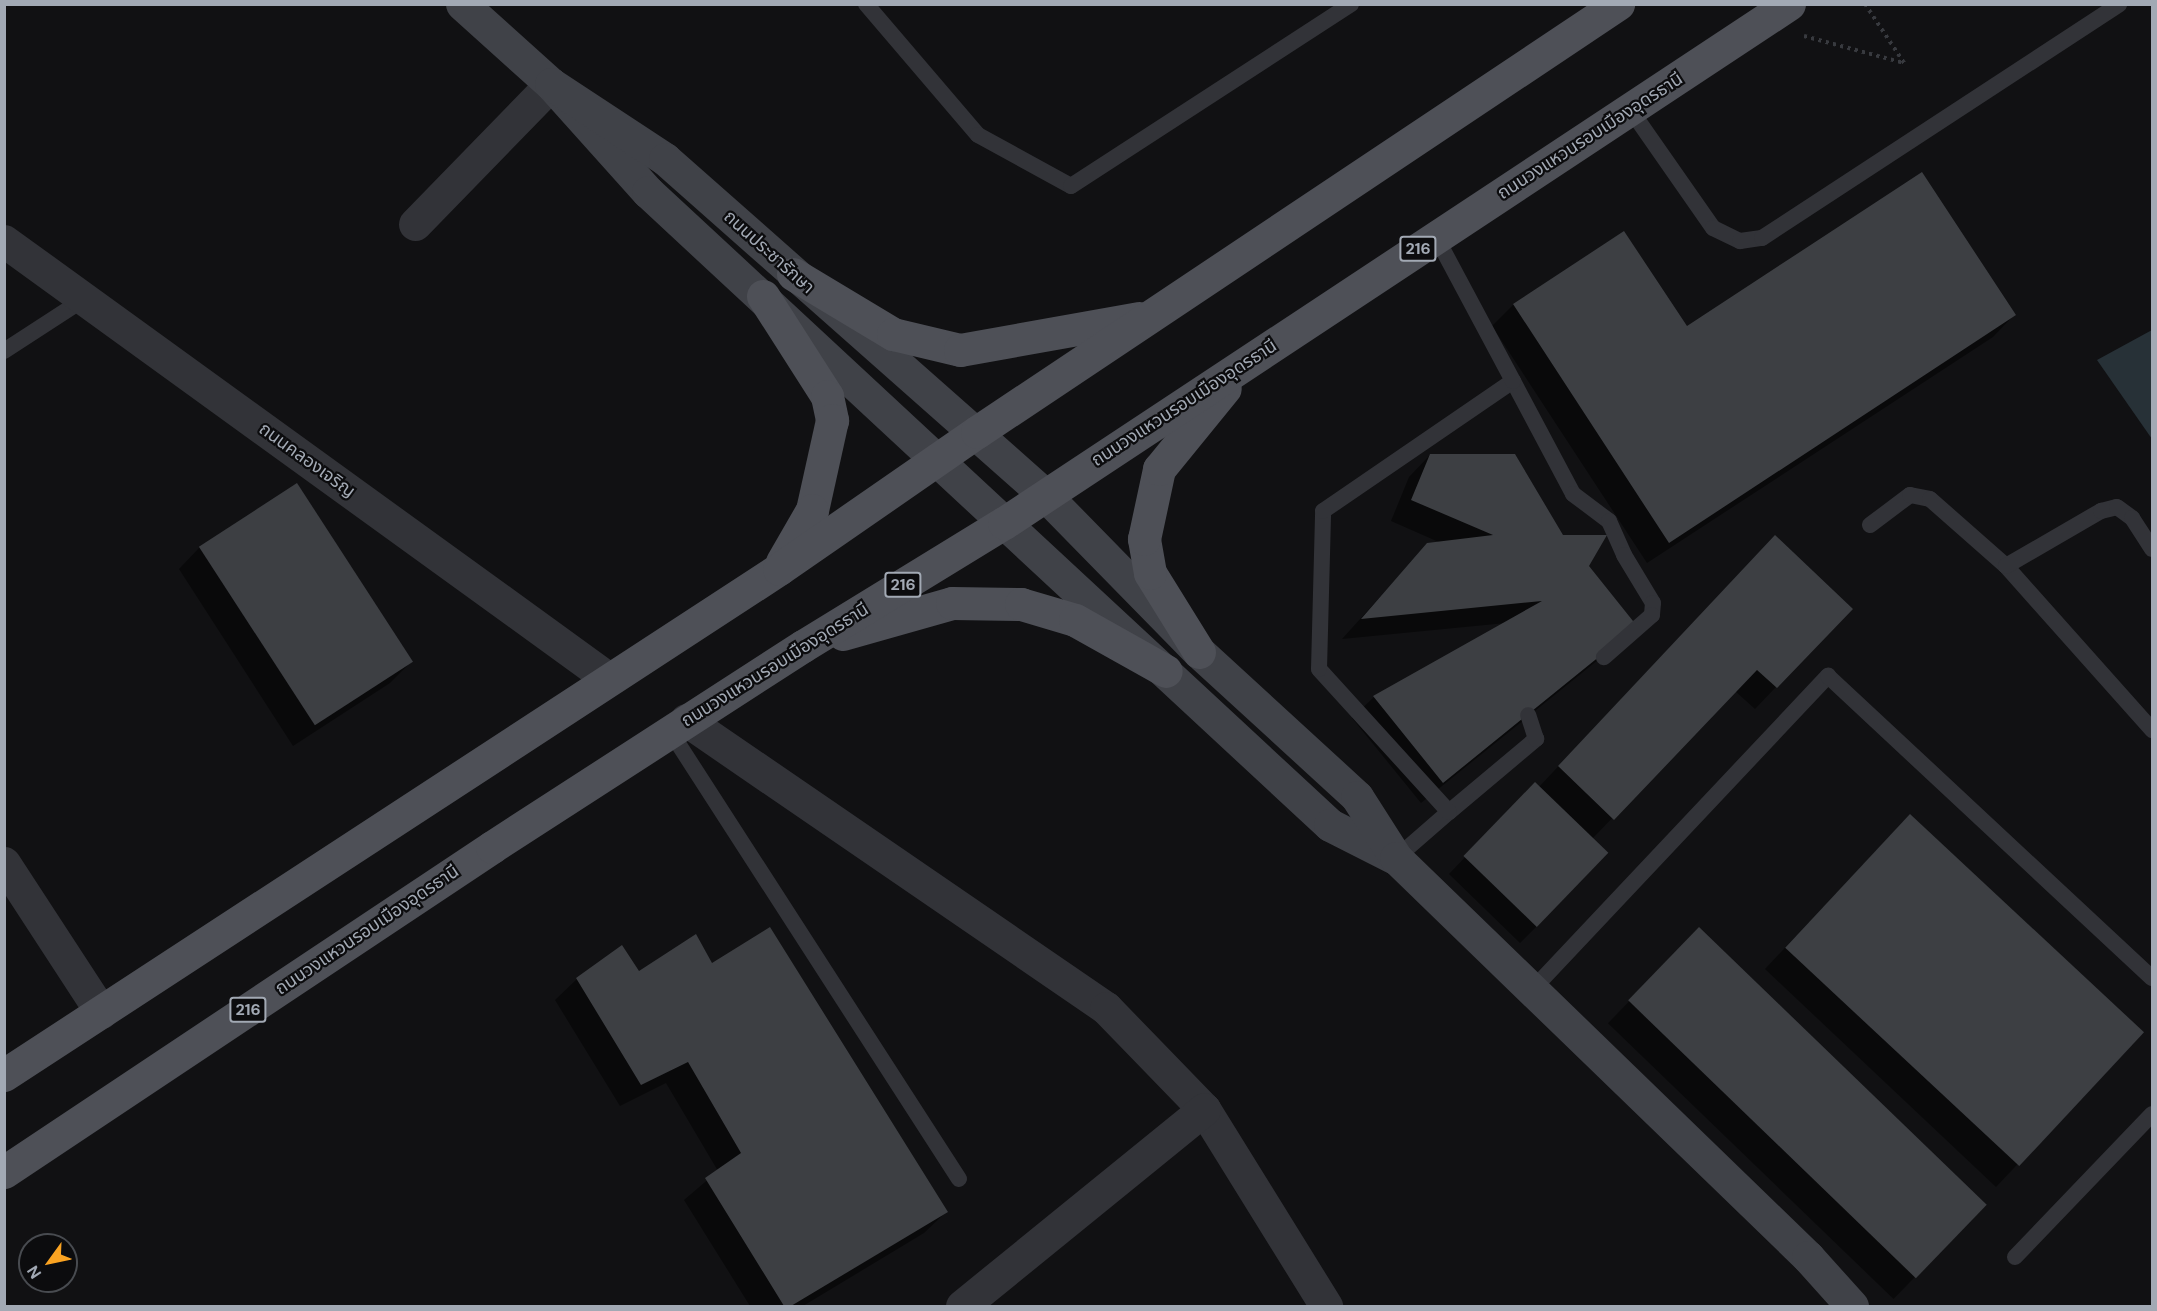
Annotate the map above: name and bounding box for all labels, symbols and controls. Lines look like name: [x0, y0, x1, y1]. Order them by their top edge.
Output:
street label: ถนนวงแหวนรอบเมืองอุดรธานี: [1493, 68, 1687, 204]
street label: ถนนประชารักษา: [719, 206, 819, 298]
road number: 216: [1398, 236, 1438, 262]
street label: ถนนวงแหวนรอบเมืองอุดรธานี: [1087, 335, 1281, 471]
street label: ถนนคลองเจริญ: [255, 418, 359, 502]
road number: 216: [884, 572, 922, 598]
street label: ถนนวงแหวนรอบเมืองอุดรธานี: [677, 598, 873, 732]
street label: ถนนวงแหวนรอบเมืองอุดรธานี: [271, 860, 463, 1000]
road number: 216: [228, 997, 268, 1023]
north arrow: [18, 1233, 78, 1293]
text: N: [22, 1261, 46, 1283]

